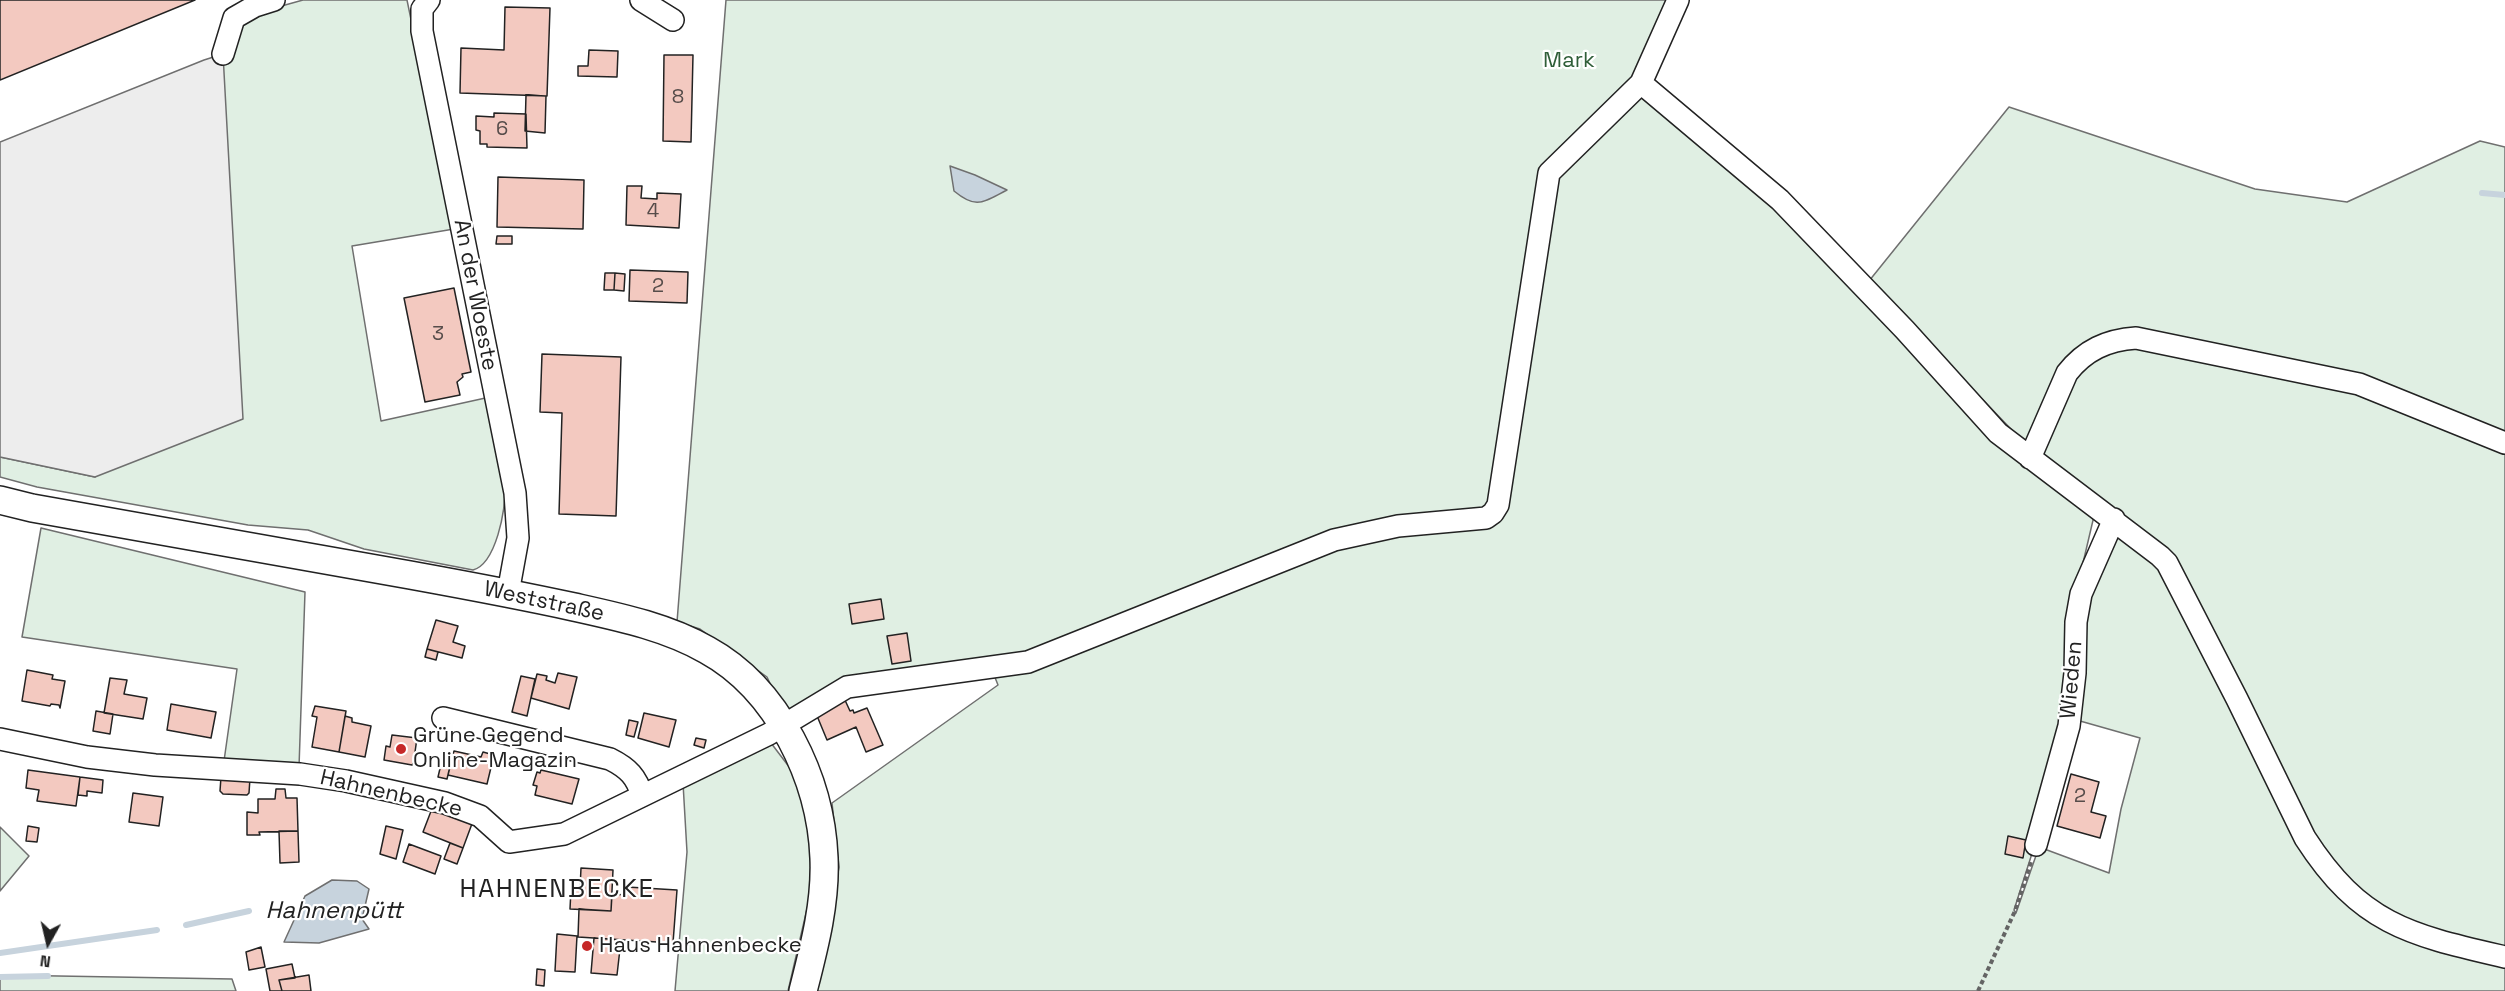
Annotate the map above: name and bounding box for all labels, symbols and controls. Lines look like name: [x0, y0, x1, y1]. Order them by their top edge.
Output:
park label: Mark: [1543, 48, 1595, 74]
house number: 8: [672, 86, 684, 110]
house number: 6: [496, 118, 508, 142]
house number: 4: [647, 200, 659, 224]
street label: An der Woeste: [447, 217, 503, 373]
house number: 2: [652, 275, 664, 299]
house number: 3: [432, 323, 444, 347]
street label: Weststraße: [481, 576, 607, 628]
street label: Wieden: [2055, 640, 2089, 720]
place label: Grüne Gegend Online-Magazin: [413, 723, 577, 774]
marker: Grüne Gegend Online-Magazin: [394, 742, 408, 756]
street label: Hahnenbecke: [317, 765, 465, 823]
house number: 2: [2074, 785, 2086, 809]
district label: HAHNENBECKE: [459, 874, 655, 906]
water label: Hahnenpütt: [266, 897, 402, 925]
north arrow: [18, 913, 78, 973]
place label: Haus Hahnenbecke: [599, 933, 802, 959]
marker: Haus Hahnenbecke: [580, 939, 594, 953]
text: N: [39, 950, 52, 972]

